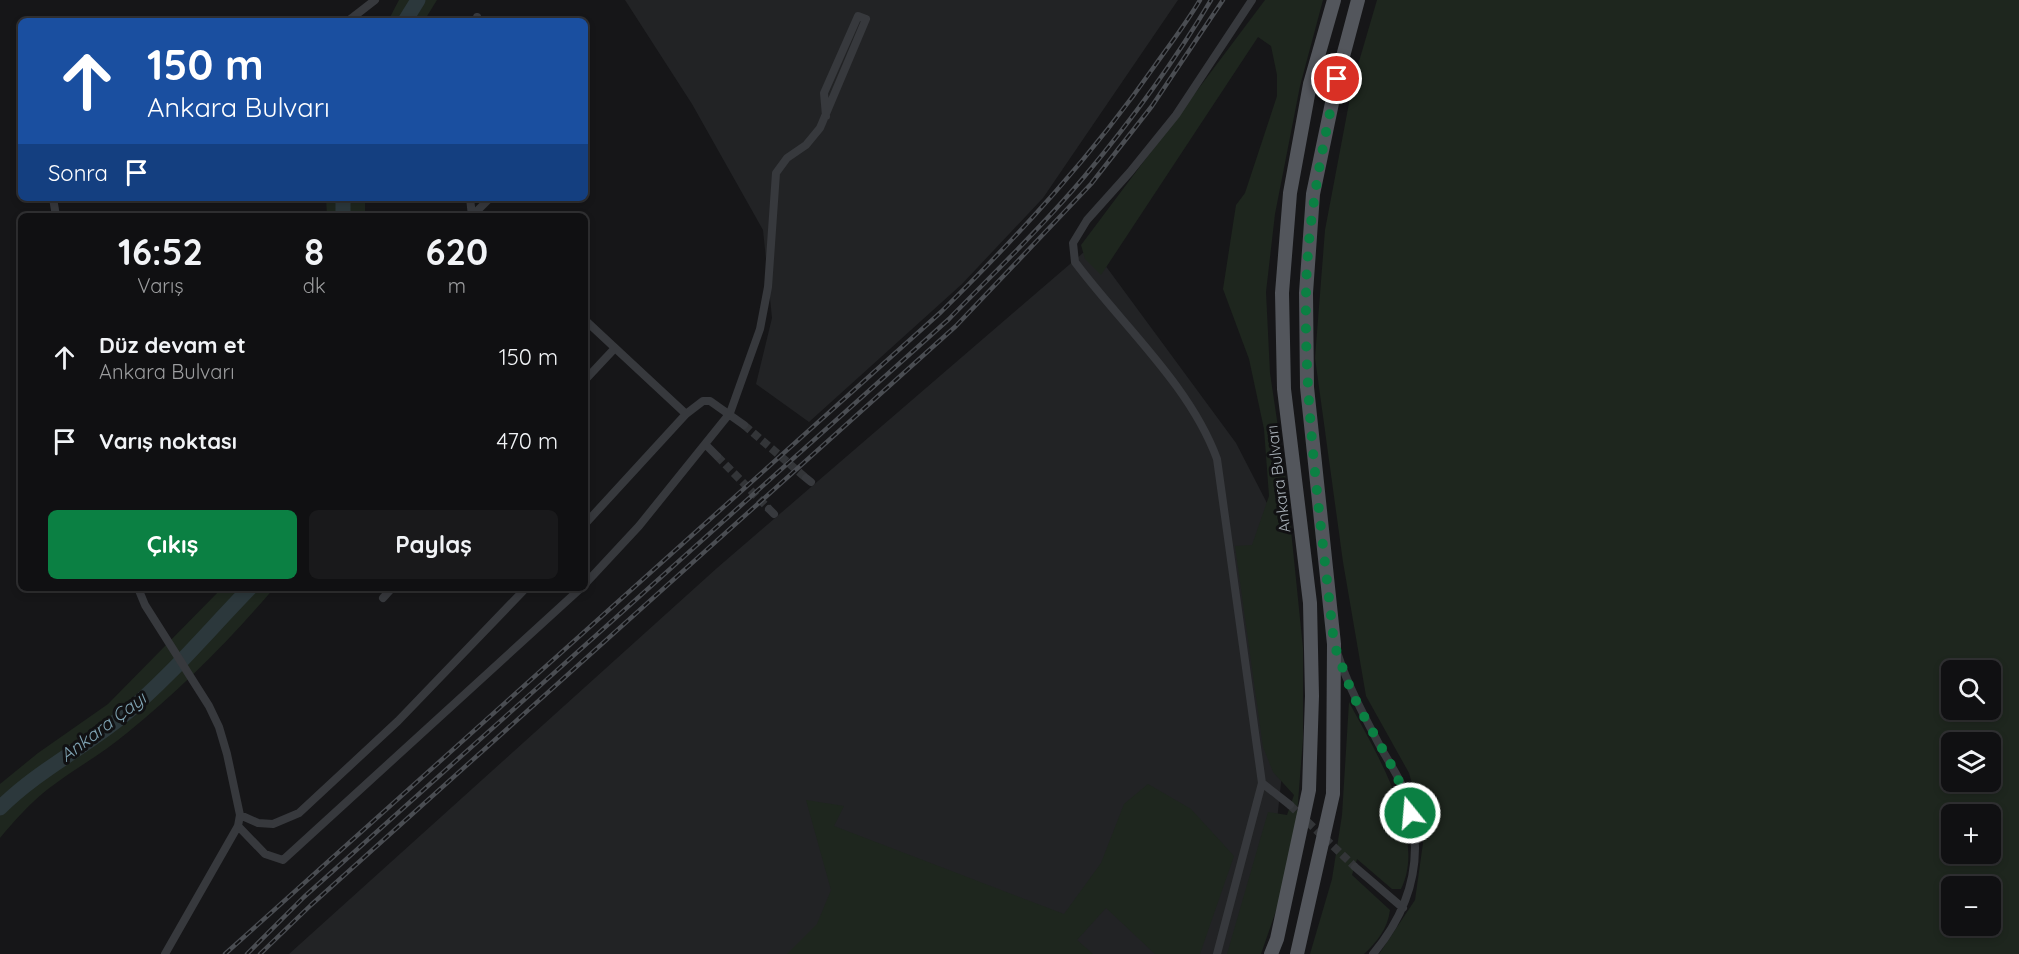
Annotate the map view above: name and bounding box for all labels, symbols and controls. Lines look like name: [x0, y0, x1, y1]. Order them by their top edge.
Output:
text: 150 m: [147, 38, 264, 91]
icon: ahead: [48, 42, 126, 120]
pin: [1311, 53, 1362, 104]
icon: arrive: [1320, 62, 1353, 95]
text: Ankara Bulvarı: [147, 90, 330, 124]
icon: arrive: [120, 156, 153, 189]
text: Sonra: [48, 159, 108, 187]
text: 16:52: [118, 229, 203, 274]
text: 8: [304, 229, 324, 274]
text: 620: [426, 229, 488, 274]
text: Varış: [137, 273, 184, 298]
text: dk: [303, 273, 326, 298]
text: m: [448, 273, 466, 298]
text: Düz devam et: [99, 331, 246, 359]
icon: ahead: [48, 341, 81, 374]
text: 150 m: [499, 343, 558, 371]
text: Ankara Bulvarı: [99, 359, 234, 384]
street label: Ankara Bulvarı: [1261, 424, 1295, 534]
icon: arrive: [48, 425, 81, 458]
text: Varış noktası: [99, 427, 237, 455]
text: 470 m: [497, 427, 558, 455]
button: Çıkış: [48, 510, 297, 579]
button: Paylaş: [309, 510, 558, 579]
map controls: [1941, 660, 2001, 936]
button: search: [1941, 660, 2001, 720]
water label: Ankara Çayı: [55, 686, 151, 766]
button: layers: [1941, 732, 2001, 792]
position arrow: [1378, 781, 1442, 845]
button: +: [1941, 804, 2001, 864]
button: −: [1941, 876, 2001, 936]

